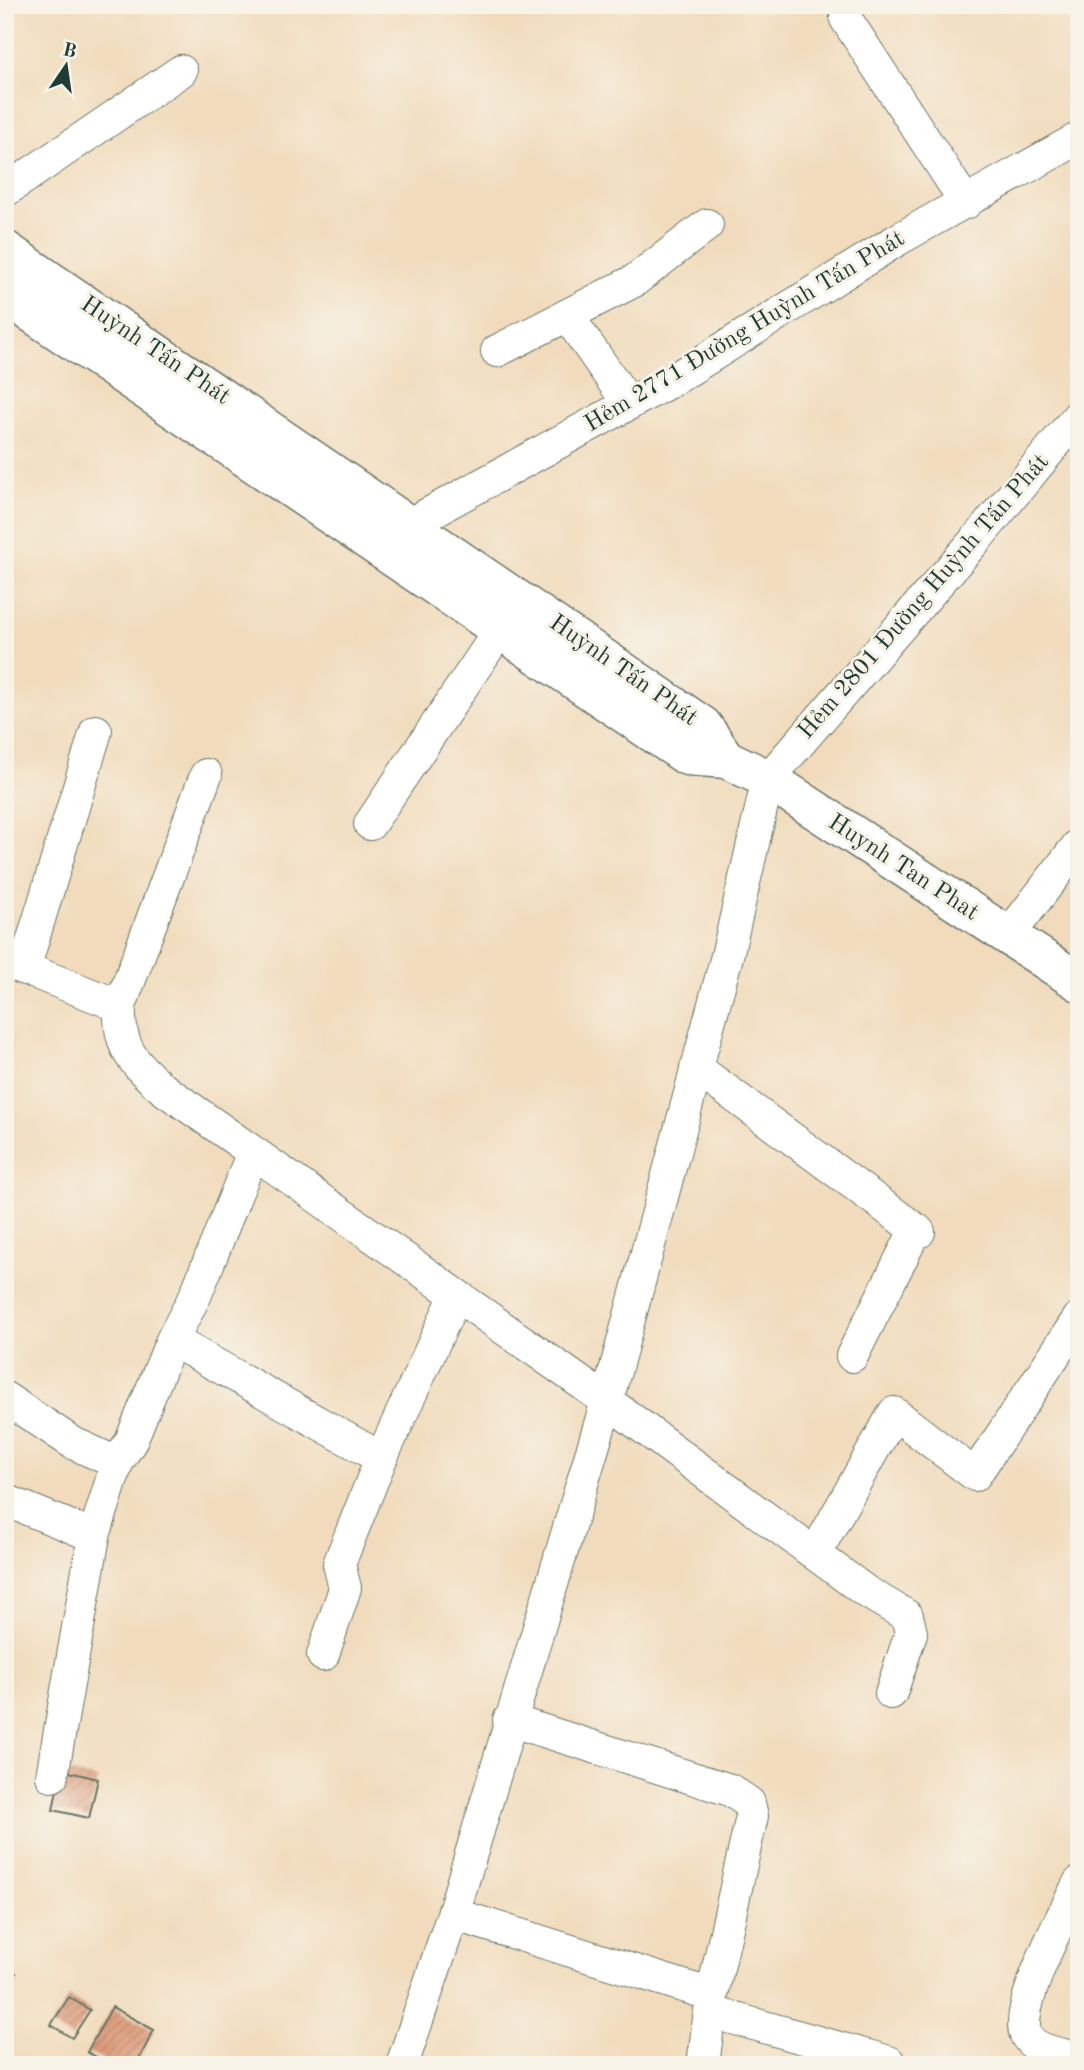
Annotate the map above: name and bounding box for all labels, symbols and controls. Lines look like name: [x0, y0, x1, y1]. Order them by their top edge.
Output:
north arrow: [32, 32, 102, 102]
text: B: [61, 41, 78, 63]
street label: Hẻm 2771 Đường Huỳnh Tấn Phát: [580, 226, 909, 437]
street label: Huỳnh Tấn Phát: [76, 291, 235, 410]
street label: Hẻm 2801 Đường Huỳnh Tấn Phát: [793, 449, 1054, 744]
street label: Huỳnh Tấn Phát: [545, 610, 702, 731]
street label: Huynh Tan Phat: [823, 810, 983, 926]

